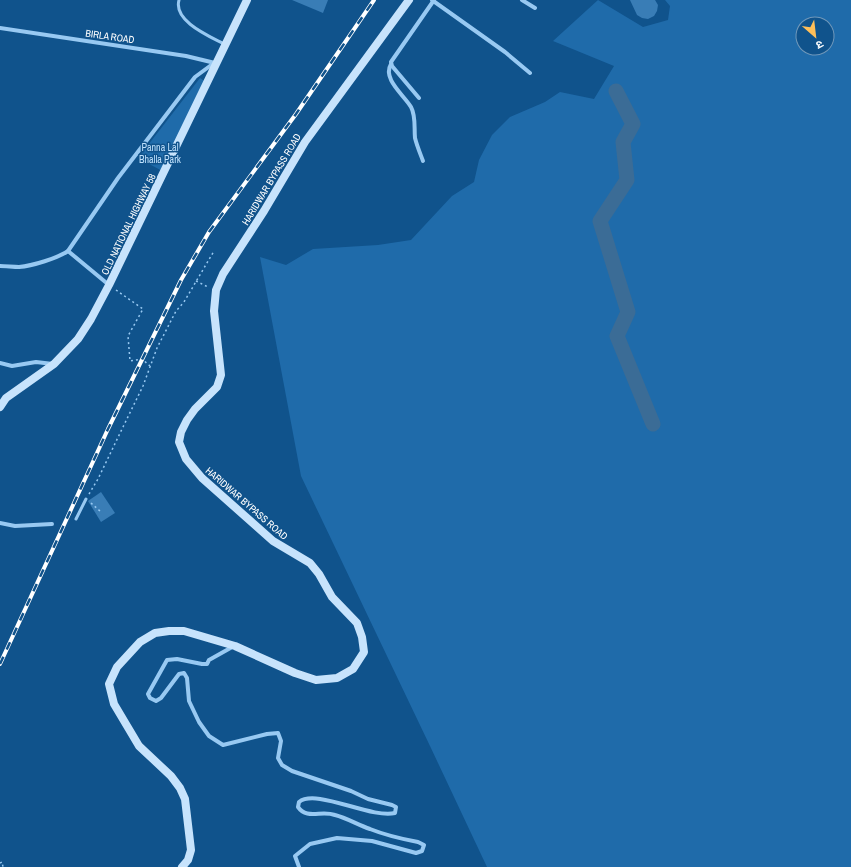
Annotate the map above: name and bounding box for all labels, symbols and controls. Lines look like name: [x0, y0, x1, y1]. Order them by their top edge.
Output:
north arrow: [795, 16, 835, 56]
street label: BIRLA ROAD: [85, 27, 135, 46]
text: उ: [813, 37, 826, 53]
street label: HARIDWAR BYPASS ROAD: [239, 131, 304, 228]
park label: Panna Lal Bhalla Park: [139, 141, 182, 166]
street label: OLD NATIONAL HIGHWAY 58: [98, 171, 159, 277]
street label: HARIDWAR BYPASS ROAD: [203, 464, 291, 543]

